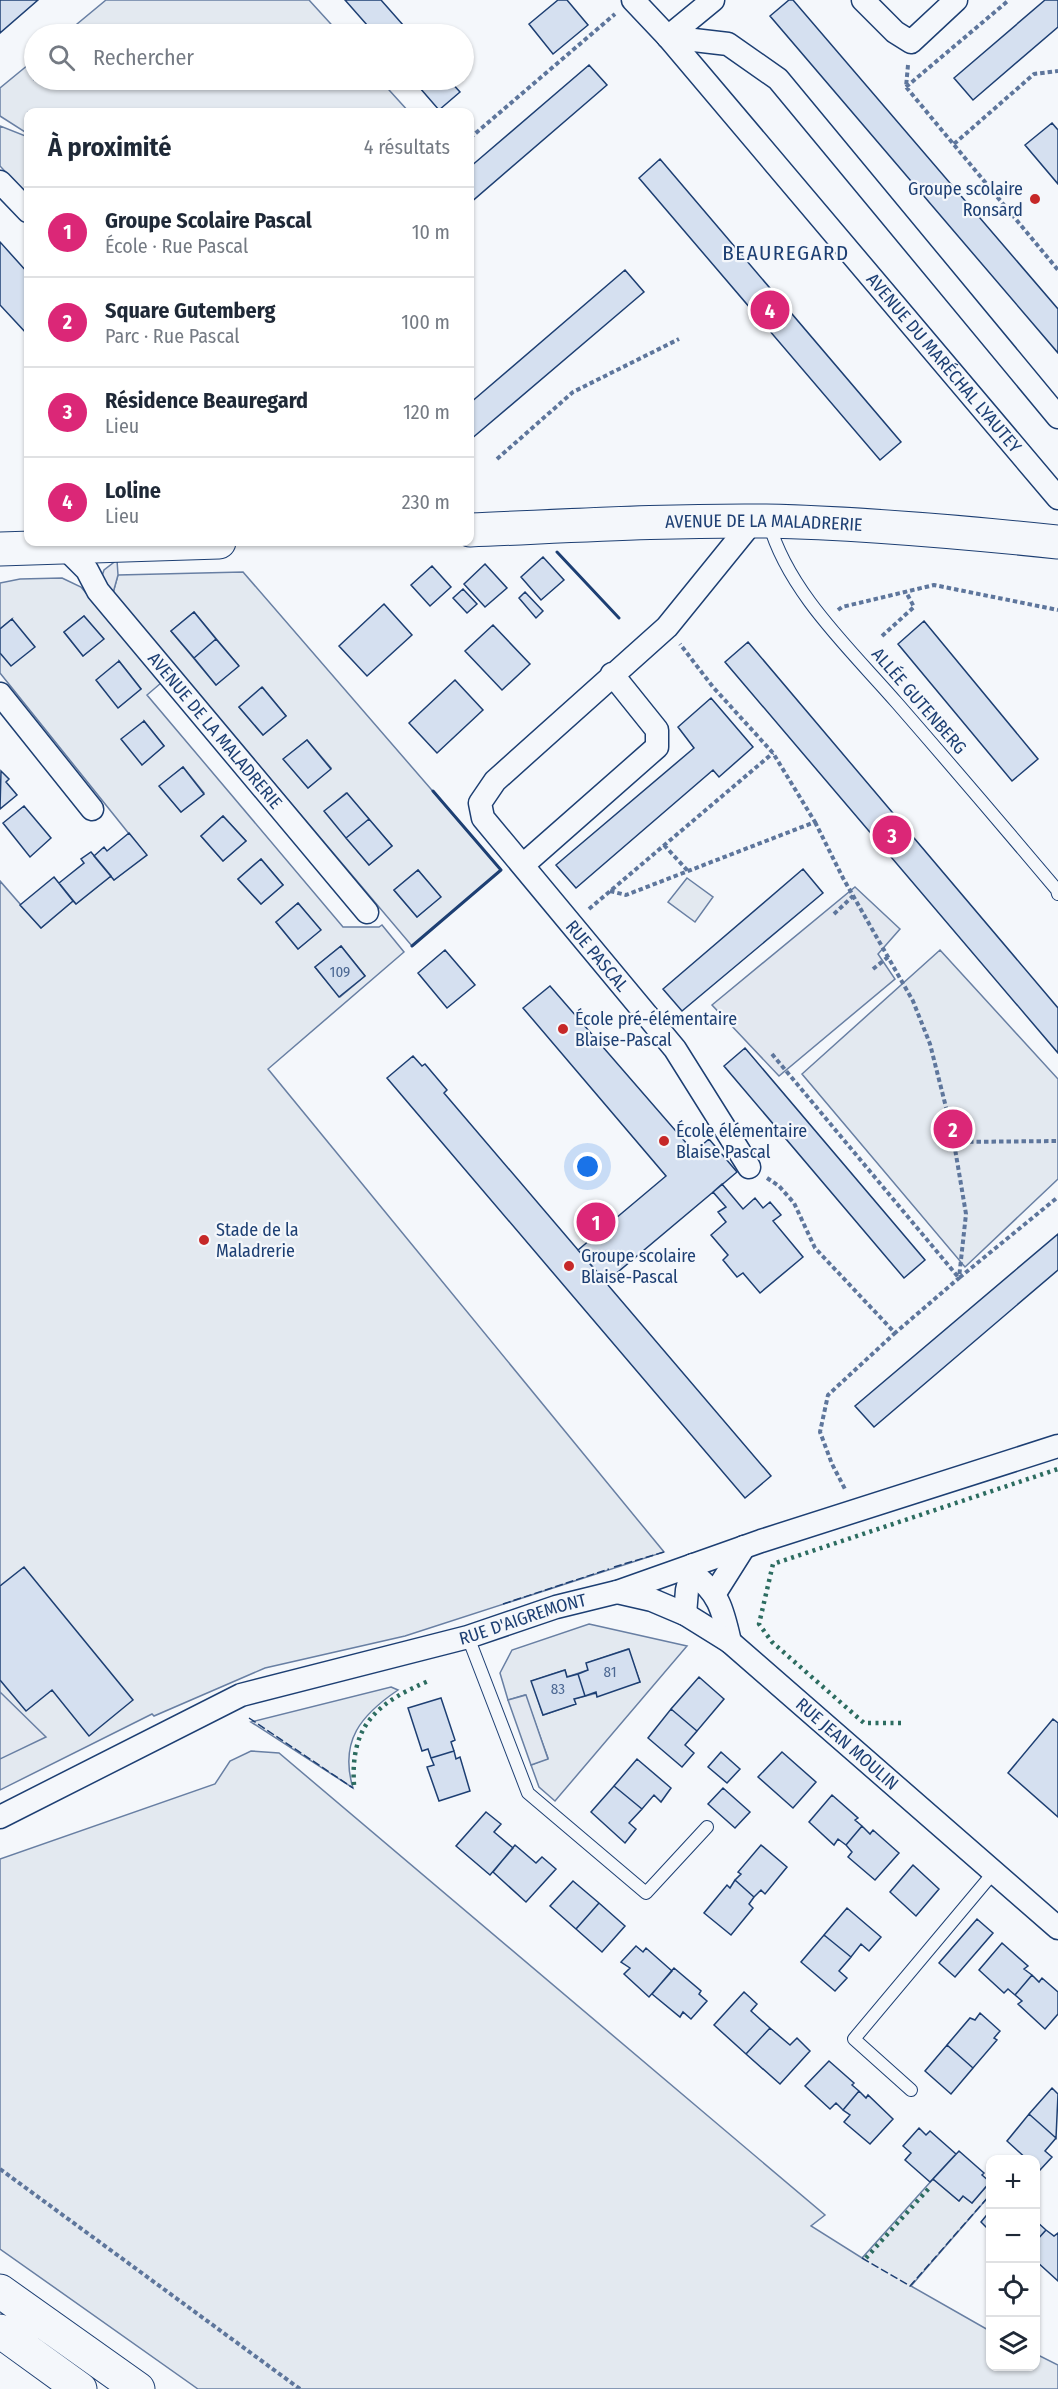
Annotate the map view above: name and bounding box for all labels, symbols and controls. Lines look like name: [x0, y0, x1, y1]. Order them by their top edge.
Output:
search box: [24, 24, 474, 90]
icon: search: [45, 41, 78, 74]
text: Rechercher: [93, 44, 194, 71]
text: À proximité: [48, 132, 171, 163]
text: 4 résultats: [364, 135, 450, 159]
place label: Groupe scolaire Ronsard: [908, 178, 1023, 221]
marker: Groupe scolaire Ronsard: [1028, 192, 1042, 206]
text: Groupe Scolaire Pascal: [105, 207, 312, 234]
text: 1: [63, 220, 72, 244]
text: 10 m: [412, 220, 450, 244]
text: École · Rue Pascal: [105, 234, 248, 258]
district label: BEAUREGARD: [722, 240, 850, 266]
street label: AVENUE DU MARÉCHAL LYAUTEY: [862, 269, 1026, 457]
pin: 4: [750, 288, 790, 332]
text: Square Gutemberg: [105, 297, 275, 324]
text: 2: [63, 310, 72, 334]
text: 100 m: [401, 310, 450, 334]
text: Parc · Rue Pascal: [105, 324, 240, 348]
text: Résidence Beauregard: [105, 387, 308, 414]
text: 3: [63, 400, 72, 424]
text: 120 m: [403, 400, 450, 424]
text: Lieu: [105, 414, 139, 438]
text: Loline: [105, 477, 161, 504]
text: 4: [62, 490, 73, 514]
text: 230 m: [402, 490, 450, 514]
text: Lieu: [105, 504, 139, 528]
street label: AVENUE DE LA MALADRERIE: [665, 510, 863, 536]
street label: ALLÉE GUTENBERG: [867, 643, 972, 759]
street label: AVENUE DE LA MALADRERIE: [143, 648, 287, 813]
pin: 3: [872, 812, 912, 858]
street label: RUE PASCAL: [561, 916, 633, 996]
house number: 109: [330, 963, 350, 981]
place label: École pré-élémentaire Blaise-Pascal: [575, 1007, 737, 1051]
marker: École pré-élémentaire Blaise-Pascal: [556, 1022, 570, 1036]
pin: 2: [934, 1106, 972, 1152]
place label: École élémentaire Blaise Pascal: [676, 1119, 807, 1163]
marker: École élémentaire Blaise Pascal: [657, 1134, 671, 1148]
your location: [573, 1152, 602, 1181]
pin: 1: [576, 1200, 616, 1244]
place label: Stade de la Maladrerie: [216, 1219, 299, 1262]
marker: Stade de la Maladrerie: [197, 1233, 211, 1247]
place label: Groupe scolaire Blaise-Pascal: [581, 1245, 696, 1288]
marker: Groupe scolaire Blaise-Pascal: [562, 1259, 576, 1273]
street label: RUE D'AIGREMONT: [457, 1589, 589, 1650]
house number: 81: [604, 1663, 616, 1681]
house number: 83: [551, 1680, 565, 1698]
street label: RUE JEAN MOULIN: [791, 1693, 903, 1795]
map controls: [986, 2155, 1040, 2371]
button: +: [986, 2155, 1040, 2209]
button: −: [986, 2209, 1040, 2263]
button: locate: [986, 2263, 1040, 2317]
button: layers: [986, 2317, 1040, 2371]

